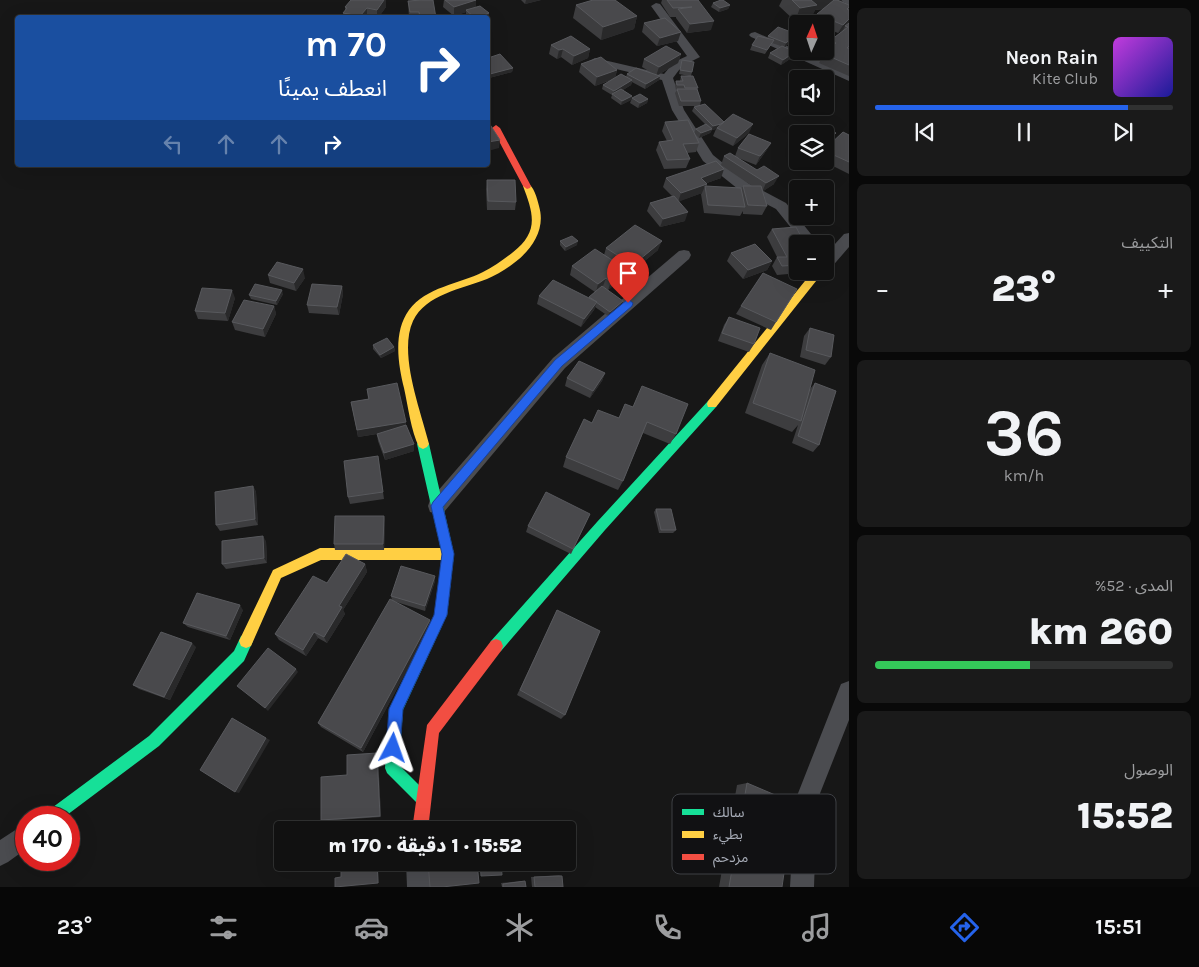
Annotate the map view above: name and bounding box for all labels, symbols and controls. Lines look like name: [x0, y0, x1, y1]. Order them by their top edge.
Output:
north arrow: [789, 15, 834, 60]
map controls: [789, 15, 834, 280]
text: 70 m: [305, 24, 387, 65]
icon: right: [405, 35, 470, 100]
text: Neon Rain: [1005, 47, 1098, 69]
text: Kite Club: [1032, 69, 1098, 88]
button: sound: [789, 70, 834, 115]
text: انعطف يمينًا: [278, 76, 387, 102]
icon: previous: [911, 118, 939, 146]
icon: pause: [1010, 118, 1038, 146]
icon: next: [1109, 118, 1137, 146]
button: layers: [789, 125, 834, 170]
icon: left: [159, 130, 187, 158]
icon: ahead: [212, 130, 240, 158]
icon: ahead: [265, 130, 293, 158]
icon: right: [318, 130, 346, 158]
button: +: [789, 180, 834, 225]
text: التكييف: [1121, 233, 1173, 252]
button: −: [789, 235, 834, 280]
pin: [607, 252, 649, 303]
icon: arrive: [614, 259, 642, 287]
text: 23°: [991, 266, 1057, 311]
text: −: [875, 272, 890, 305]
text: +: [1158, 272, 1173, 305]
text: 36: [984, 395, 1064, 471]
text: km/h: [1004, 466, 1044, 485]
text: المدى · 52%: [1095, 576, 1173, 595]
text: 260 km: [1029, 609, 1173, 654]
position arrow: [366, 721, 418, 773]
text: الوصول: [1124, 760, 1173, 779]
text: 15:52: [1077, 793, 1173, 838]
legend: [672, 794, 836, 874]
text: سالك: [713, 804, 745, 821]
speed limit sign: 40: [15, 806, 80, 871]
text: بطيء: [713, 826, 743, 845]
text: 15:52 · 1 دقيقة · 170 m: [328, 835, 522, 857]
text: مزدحم: [713, 849, 748, 868]
icon: filters: [206, 910, 241, 945]
icon: car: [354, 910, 389, 945]
icon: climate: [502, 910, 537, 945]
icon: phone: [650, 910, 685, 945]
icon: music: [799, 910, 834, 945]
icon: directions: [947, 910, 982, 945]
text: 23°: [57, 914, 92, 940]
text: 15:51: [1095, 914, 1142, 940]

